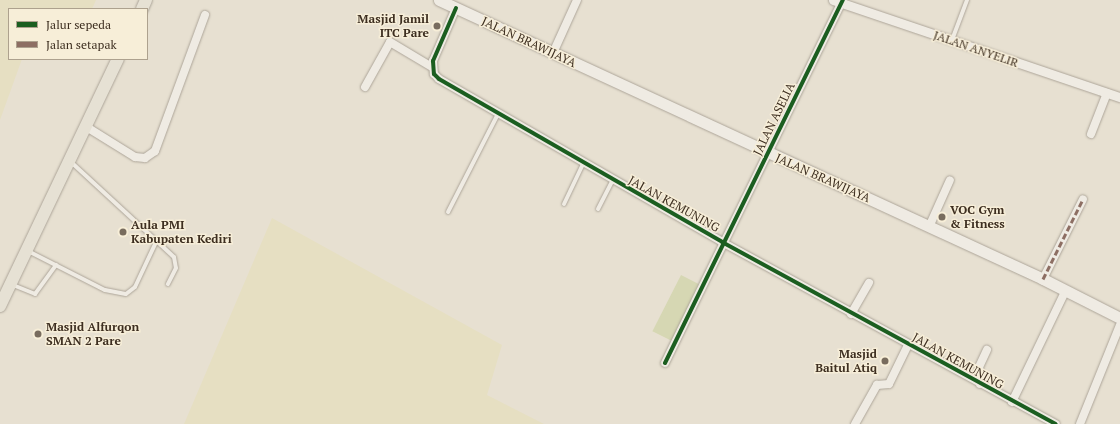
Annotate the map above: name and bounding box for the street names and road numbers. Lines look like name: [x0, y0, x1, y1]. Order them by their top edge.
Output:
street label: JALAN BRAWIJAYA: [480, 14, 578, 70]
street label: JALAN ANYELIR: [932, 28, 1020, 70]
street label: JALAN ASELIA: [750, 80, 798, 158]
street label: JALAN BRAWIJAYA: [773, 151, 873, 205]
street label: JALAN KEMUNING: [626, 173, 722, 235]
street label: JALAN KEMUNING: [910, 330, 1006, 392]

